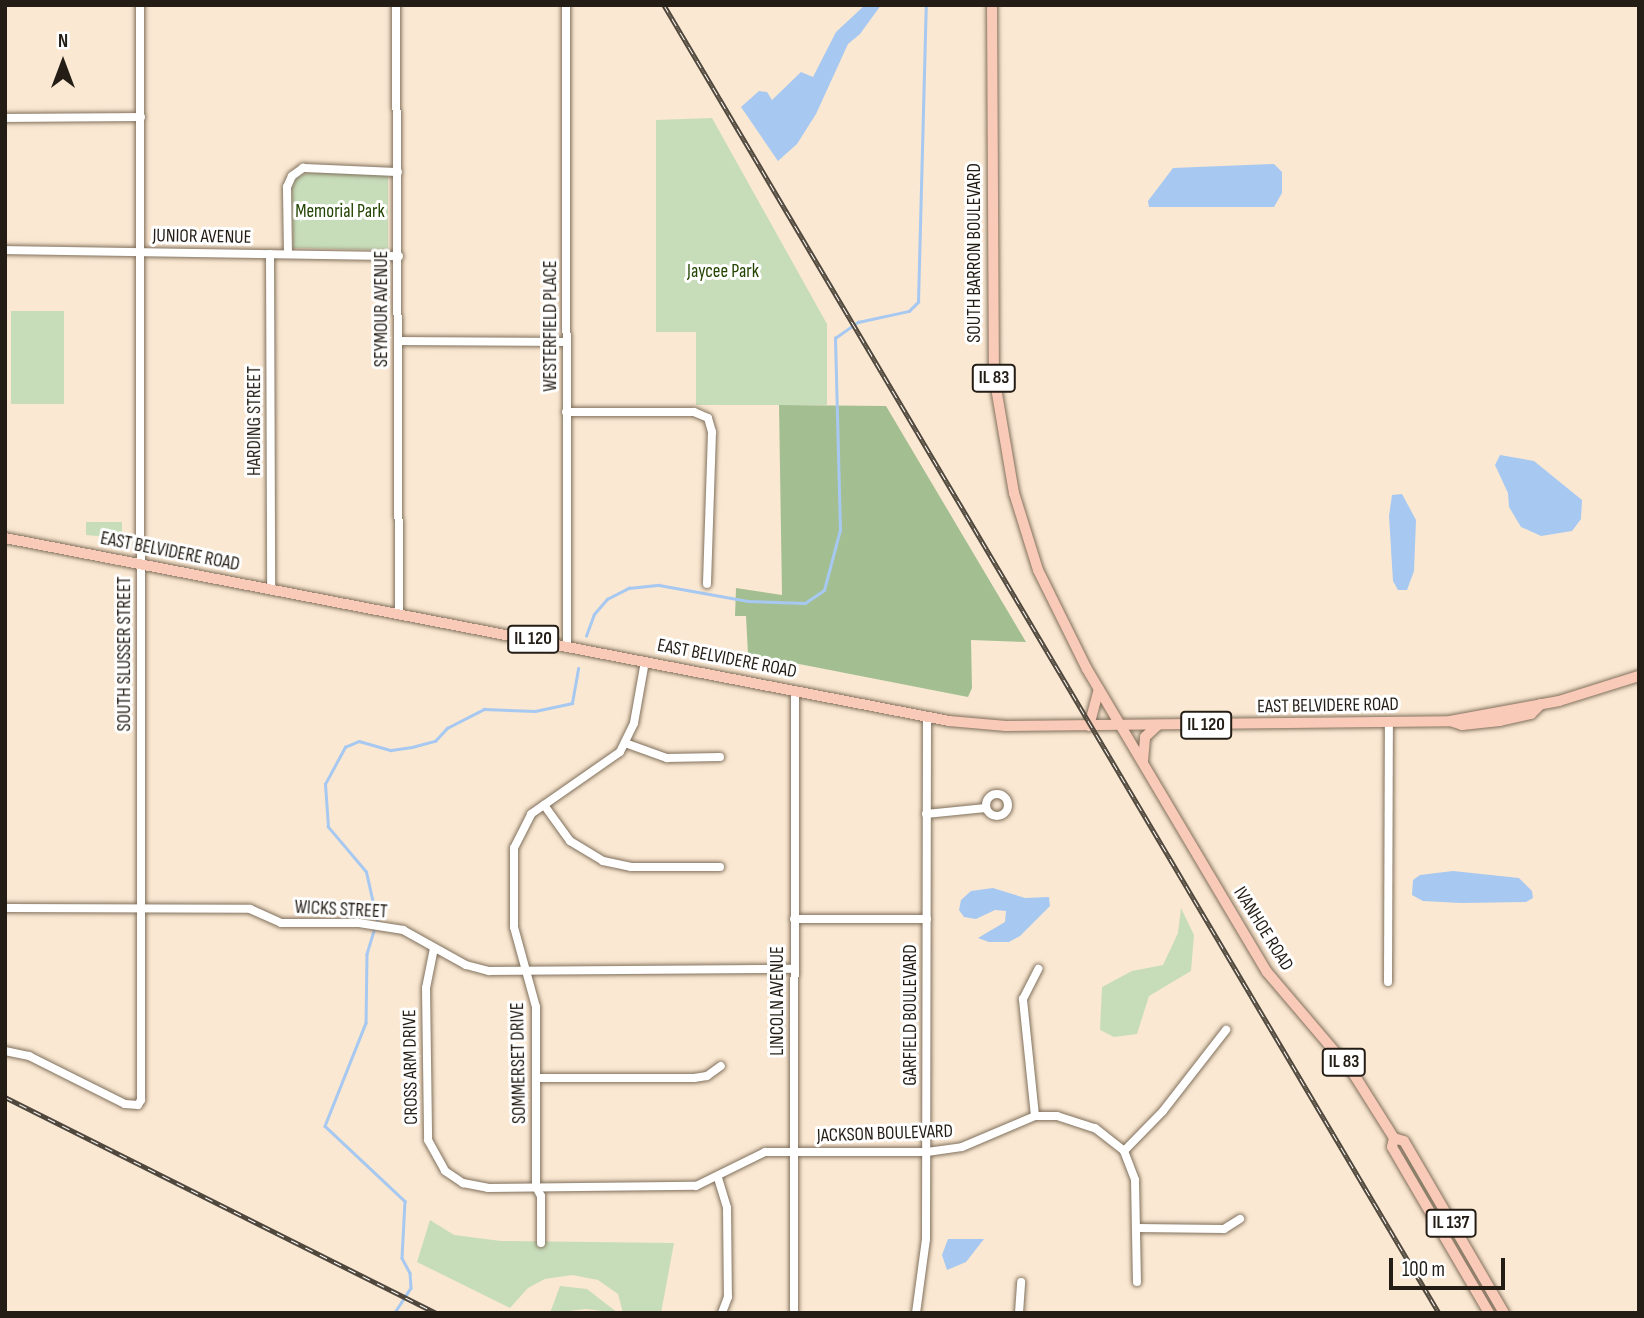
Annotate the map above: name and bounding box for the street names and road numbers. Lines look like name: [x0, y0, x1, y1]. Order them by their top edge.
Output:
street label: SOUTH BARRON BOULEVARD: [964, 163, 986, 343]
street label: JUNIOR AVENUE: [152, 225, 252, 249]
street label: SEYMOUR AVENUE: [371, 251, 393, 367]
street label: WESTERFIELD PLACE: [540, 260, 562, 392]
road number: IL 83: [971, 364, 1017, 392]
street label: HARDING STREET: [244, 366, 266, 476]
street label: EAST BELVIDERE ROAD: [98, 527, 242, 577]
street label: SOUTH SLUSSER STREET: [114, 577, 136, 731]
road number: IL 120: [507, 624, 559, 654]
street label: EAST BELVIDERE ROAD: [655, 634, 799, 684]
street label: EAST BELVIDERE ROAD: [1257, 693, 1399, 719]
road number: IL 120: [1180, 710, 1232, 740]
street label: IVANHOE ROAD: [1228, 883, 1298, 975]
street label: WICKS STREET: [294, 896, 388, 924]
street label: GARFIELD BOULEVARD: [900, 944, 922, 1086]
street label: LINCOLN AVENUE: [767, 946, 789, 1056]
street label: SOMMERSET DRIVE: [507, 1002, 531, 1124]
street label: CROSS ARM DRIVE: [399, 1009, 423, 1125]
road number: IL 83: [1321, 1048, 1367, 1077]
street label: JACKSON BOULEVARD: [817, 1120, 953, 1148]
road number: IL 137: [1425, 1208, 1477, 1238]

